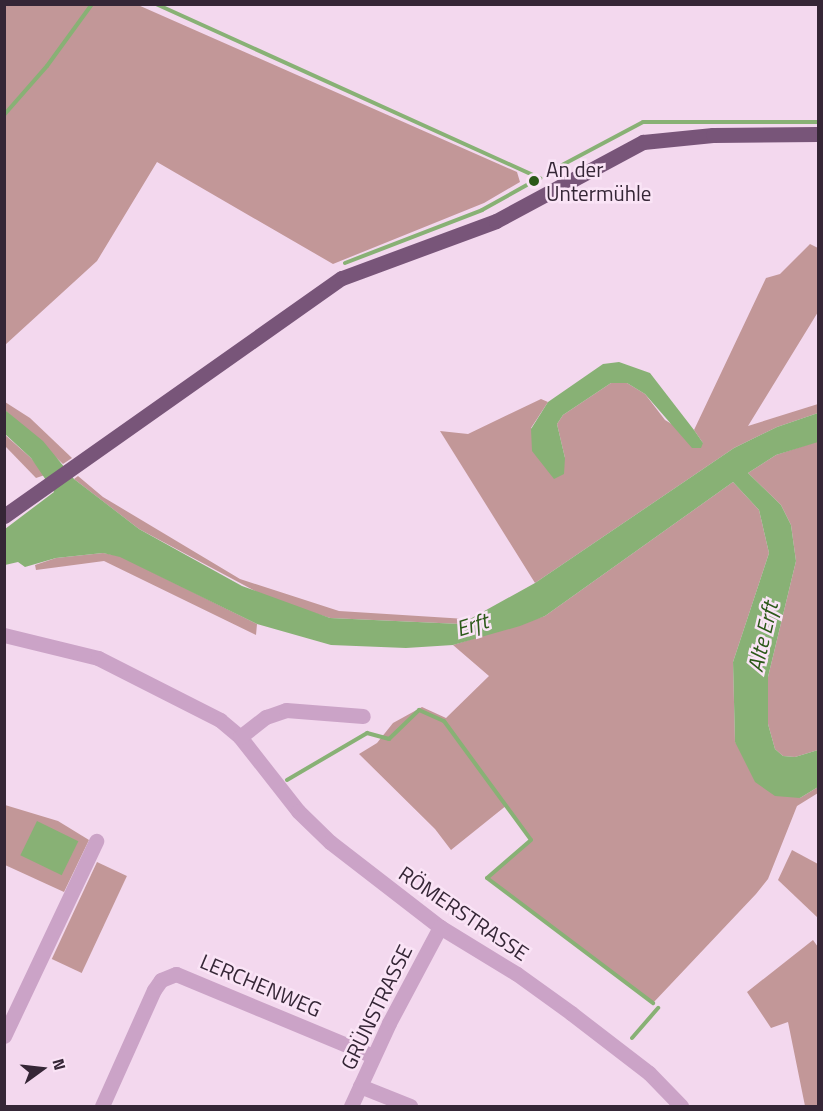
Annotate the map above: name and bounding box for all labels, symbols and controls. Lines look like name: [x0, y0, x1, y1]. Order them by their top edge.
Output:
place label: An der Untermühle: [546, 156, 651, 206]
marker: An der Untermühle: [527, 174, 541, 188]
water label: Alte Erft: [742, 600, 784, 674]
water label: Erft: [453, 608, 491, 642]
street label: RÖMERSTRASSE: [394, 860, 534, 966]
street label: GRÜNSTRASSE: [335, 941, 417, 1073]
street label: LERCHENWEG: [197, 948, 325, 1022]
north arrow: [12, 1039, 72, 1099]
text: N: [46, 1056, 72, 1073]

